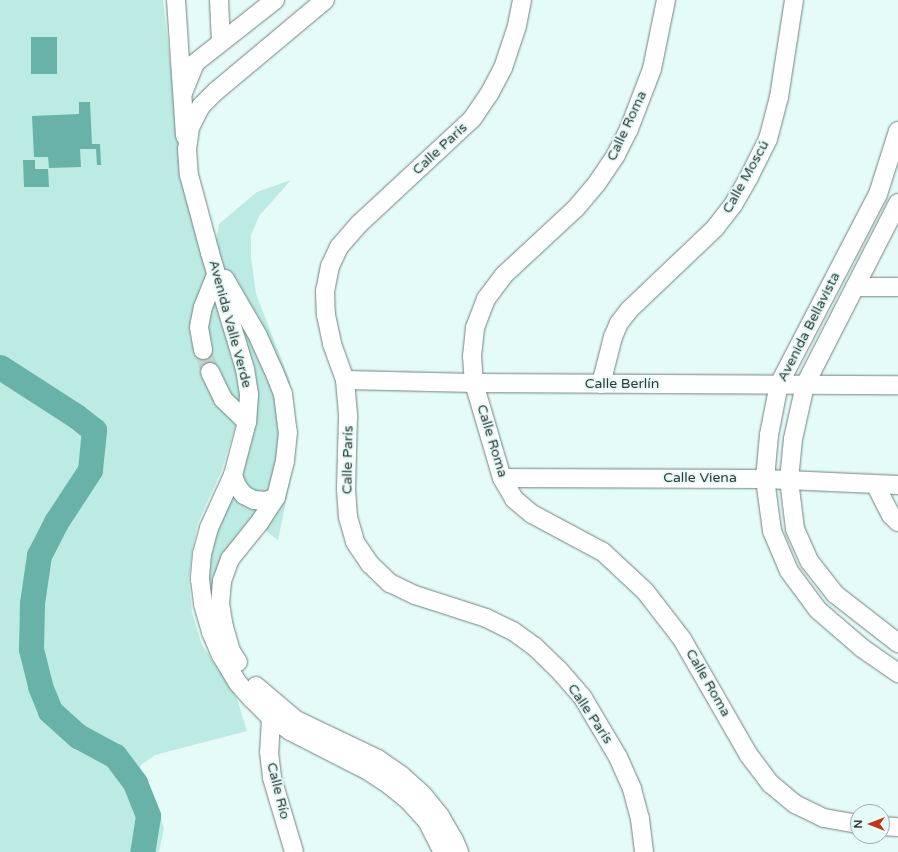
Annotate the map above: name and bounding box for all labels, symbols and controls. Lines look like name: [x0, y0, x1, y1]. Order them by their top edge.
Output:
street label: Calle Roma: [603, 88, 651, 164]
street label: Calle París: [409, 119, 471, 179]
street label: Calle Moscú: [719, 138, 773, 216]
street label: Avenida Valle Verde: [205, 258, 255, 390]
street label: Avenida Bellavista: [774, 269, 844, 385]
street label: Calle Berlín: [585, 376, 659, 392]
street label: Calle Roma: [473, 403, 511, 479]
street label: Calle París: [339, 426, 357, 494]
street label: Calle Viena: [663, 470, 737, 486]
street label: Calle Roma: [682, 646, 734, 720]
street label: Calle París: [564, 681, 616, 747]
street label: Calle Río: [263, 761, 293, 821]
north arrow: [850, 804, 890, 844]
text: N: [852, 820, 865, 828]

